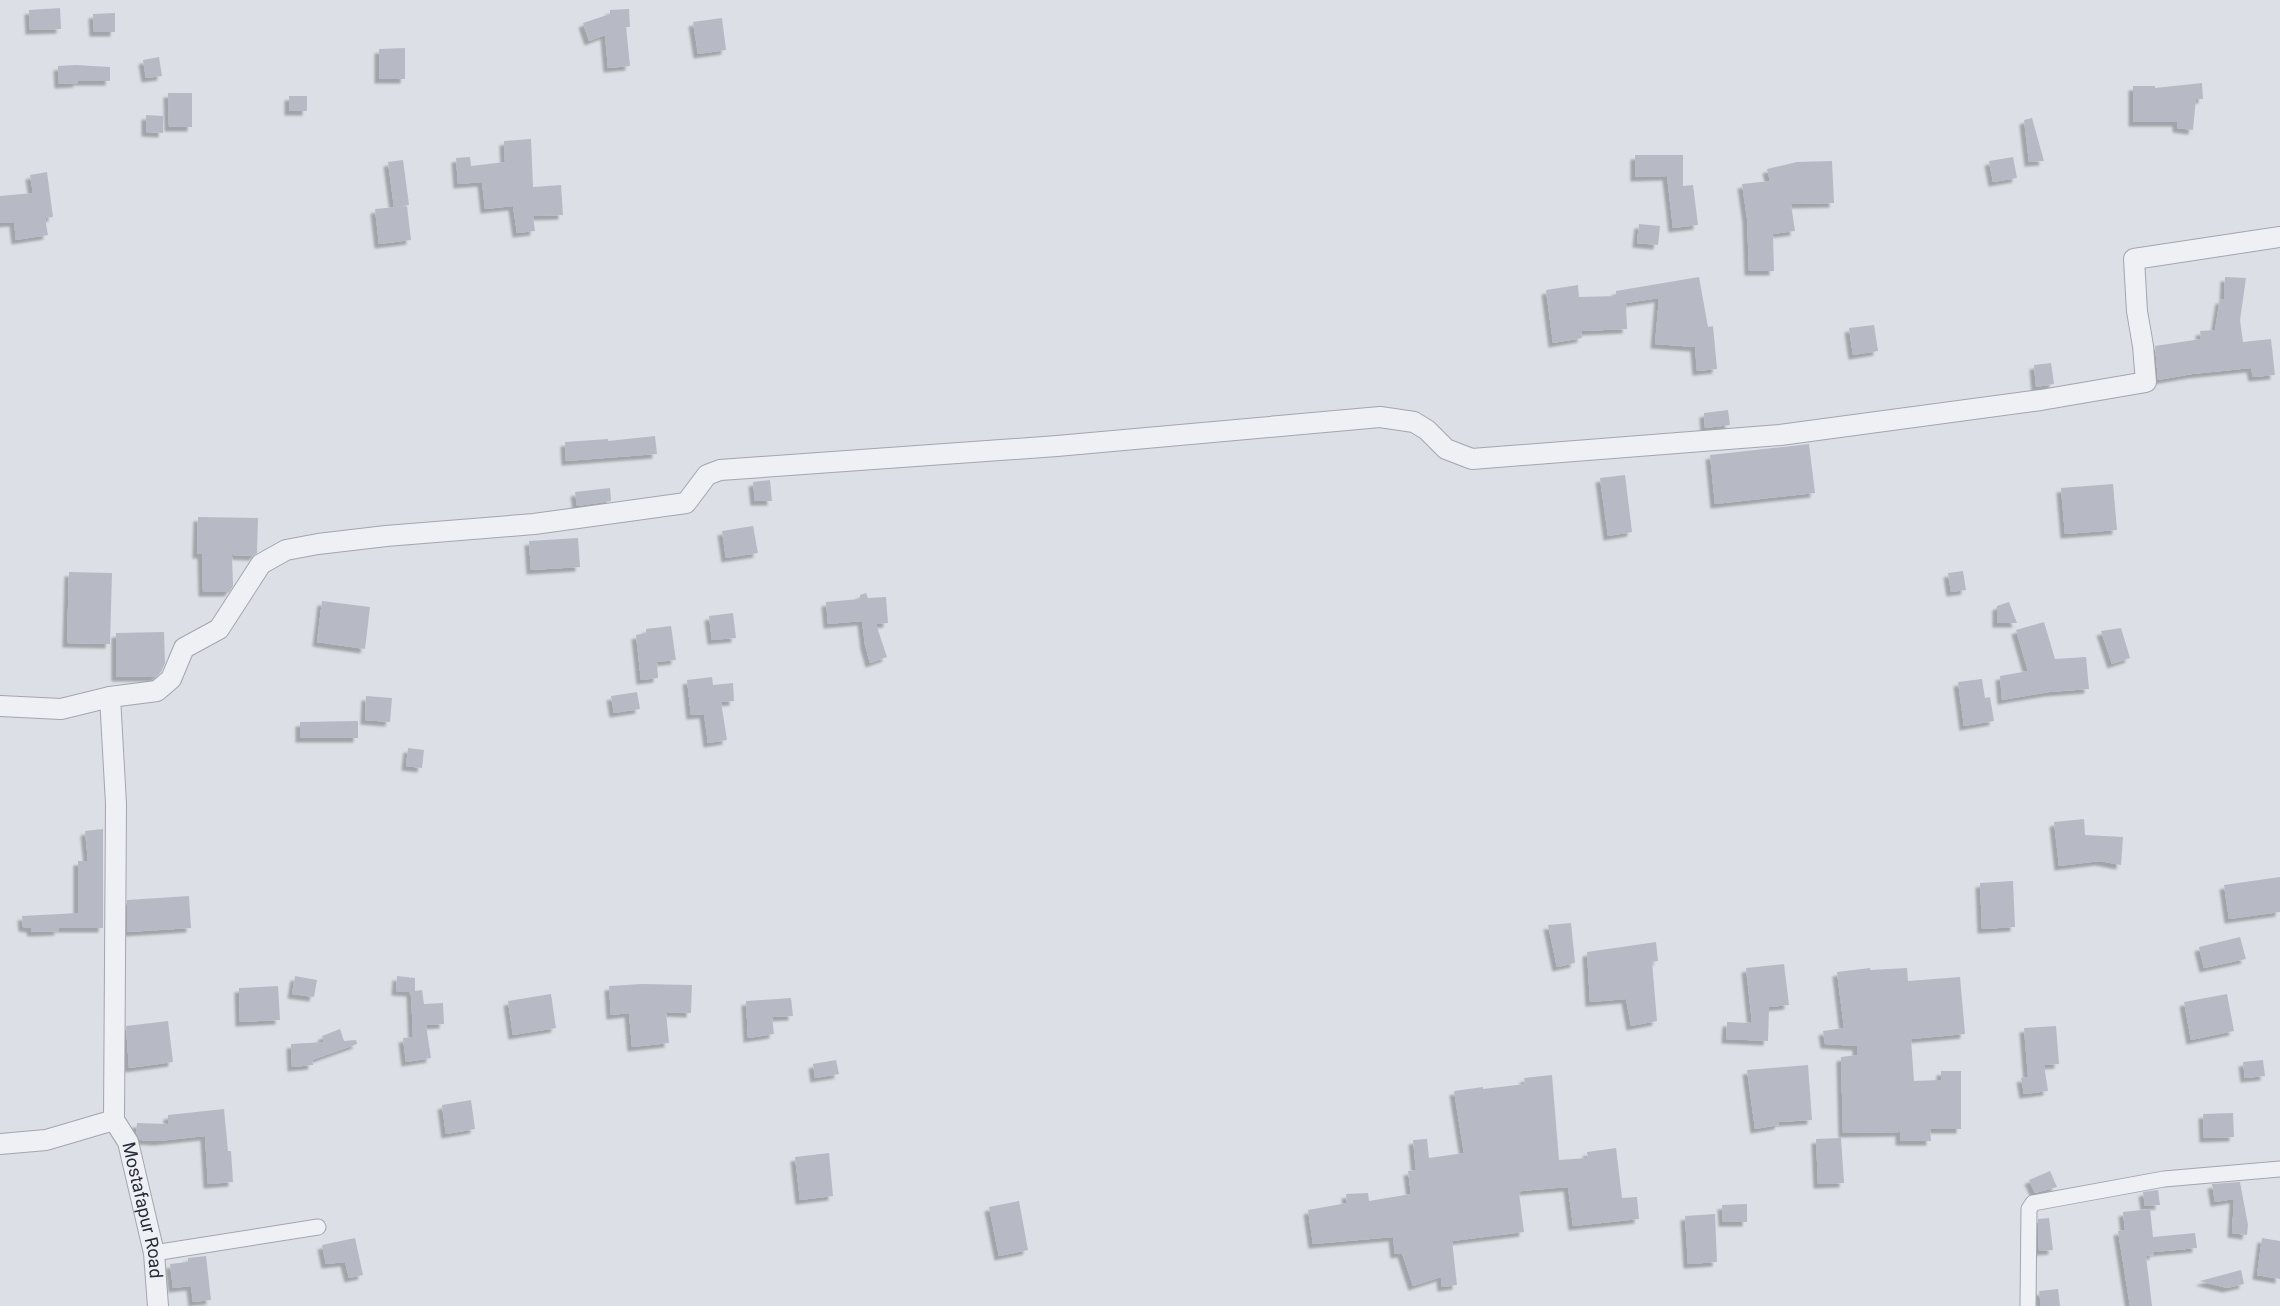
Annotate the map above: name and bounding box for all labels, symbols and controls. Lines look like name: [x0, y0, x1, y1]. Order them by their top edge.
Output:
street label: Mostafapur Road: [118, 1140, 167, 1279]

